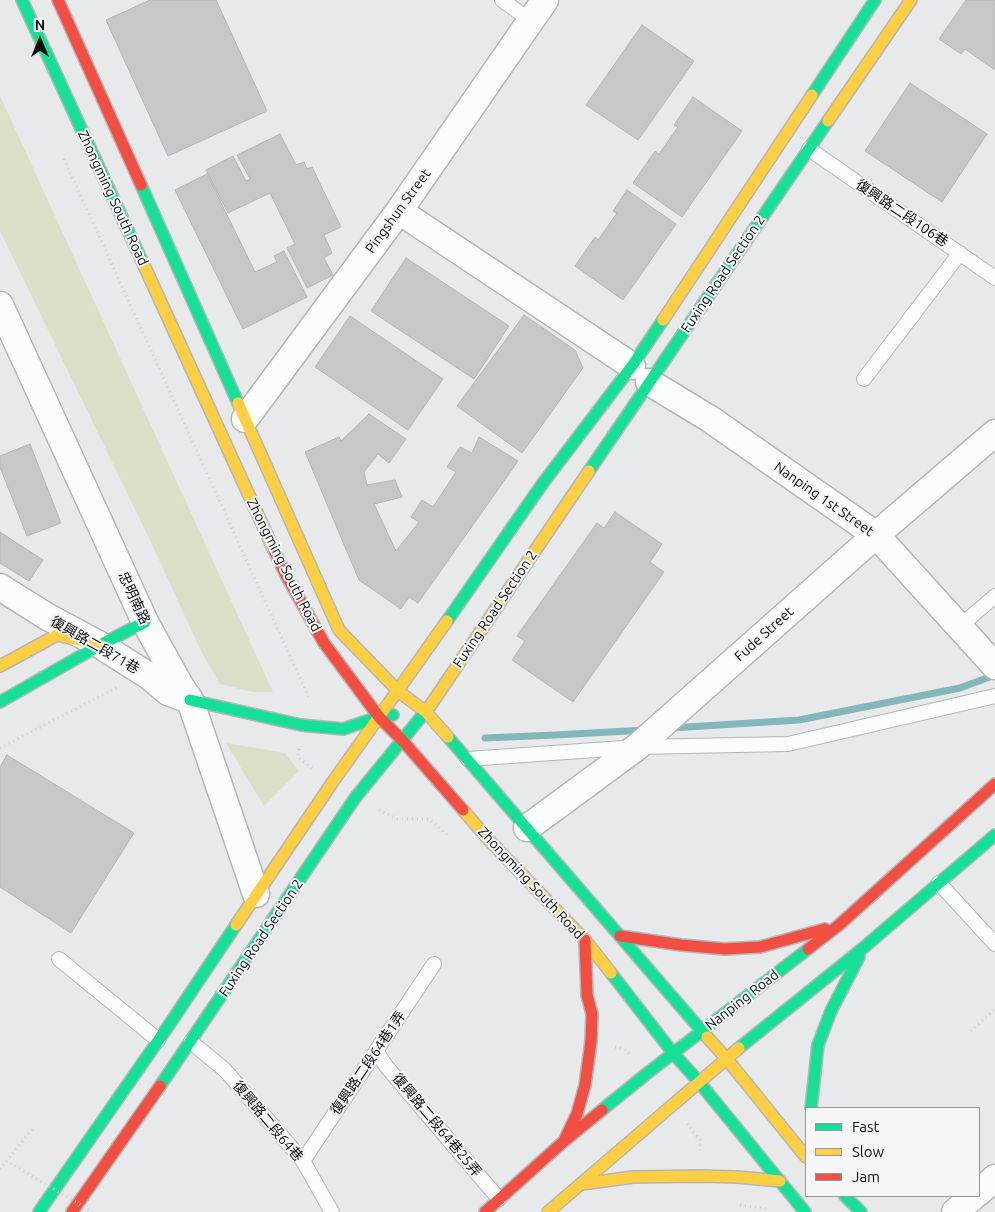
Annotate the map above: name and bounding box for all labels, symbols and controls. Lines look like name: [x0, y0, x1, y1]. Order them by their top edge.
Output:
north arrow: [15, 15, 65, 65]
text: N: [35, 17, 45, 33]
street label: Zhongming South Road: [74, 128, 152, 268]
street label: Pingshun Street: [362, 166, 434, 256]
street label: 復興路二段106巷: [853, 176, 951, 250]
street label: Fuxing Road Section 2: [677, 212, 769, 336]
street label: Nanping 1st Street: [771, 458, 877, 540]
street label: Zhongming South Road: [243, 496, 325, 634]
street label: Fuxing Road Section 2: [449, 547, 541, 671]
street label: 忠明南路: [115, 569, 153, 627]
street label: Fude Street: [731, 603, 797, 665]
street label: 復興路二段71巷: [48, 613, 142, 677]
street label: Zhongming South Road: [475, 823, 587, 943]
street label: Fuxing Road Section 2: [215, 876, 307, 1000]
street label: Nanping Road: [702, 966, 782, 1034]
street label: 復興路二段64巷1弄: [327, 1008, 409, 1118]
street label: 復興路二段64巷25弄: [389, 1070, 485, 1180]
street label: 復興路二段64巷: [229, 1077, 307, 1165]
legend: [805, 1107, 980, 1197]
text: Fast: [852, 1118, 879, 1135]
text: Slow: [852, 1143, 884, 1160]
text: Jam: [852, 1168, 880, 1185]

